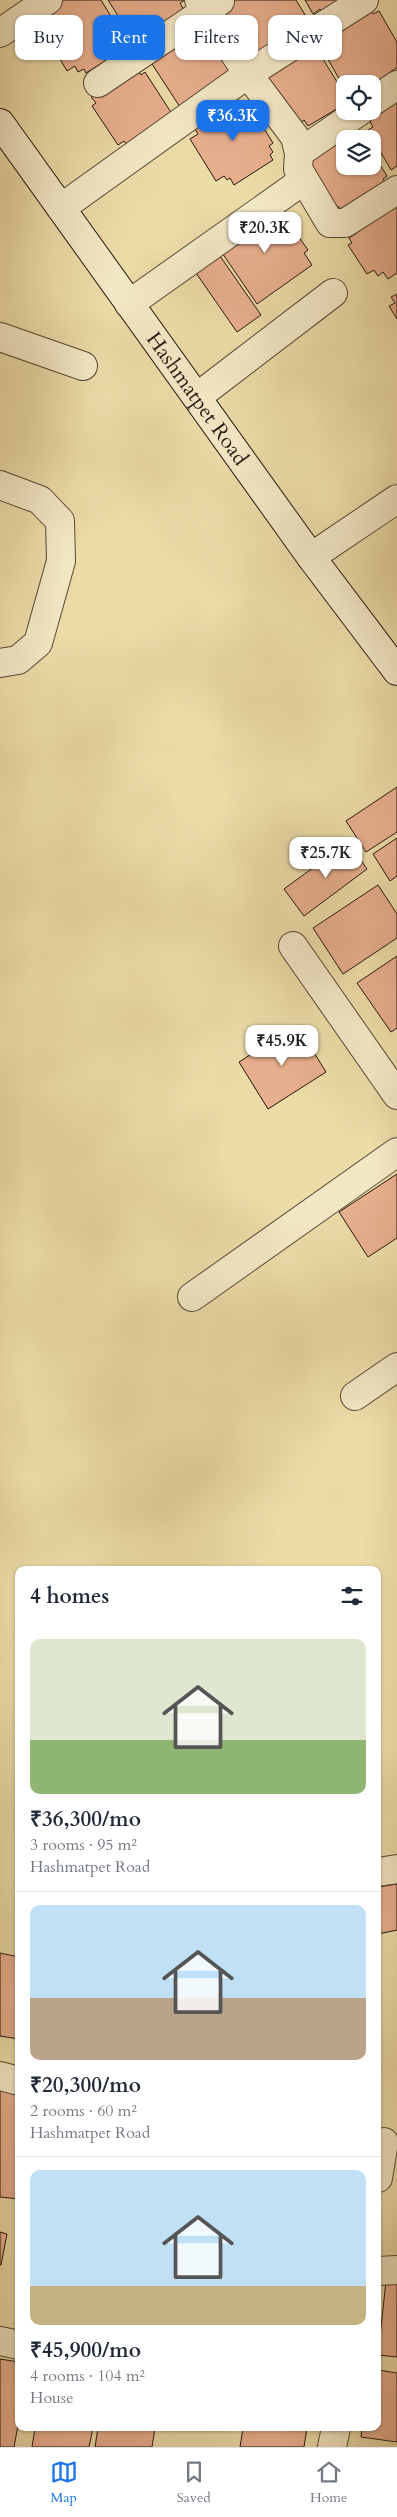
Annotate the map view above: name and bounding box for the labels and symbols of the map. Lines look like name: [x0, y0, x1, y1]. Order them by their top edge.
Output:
pin: ₹36.3K: [192, 100, 274, 142]
pin: ₹20.3K: [224, 212, 306, 254]
street label: Hashmatpet Road: [139, 326, 255, 471]
pin: ₹25.7K: [285, 836, 367, 879]
pin: ₹45.9K: [241, 1024, 323, 1067]

